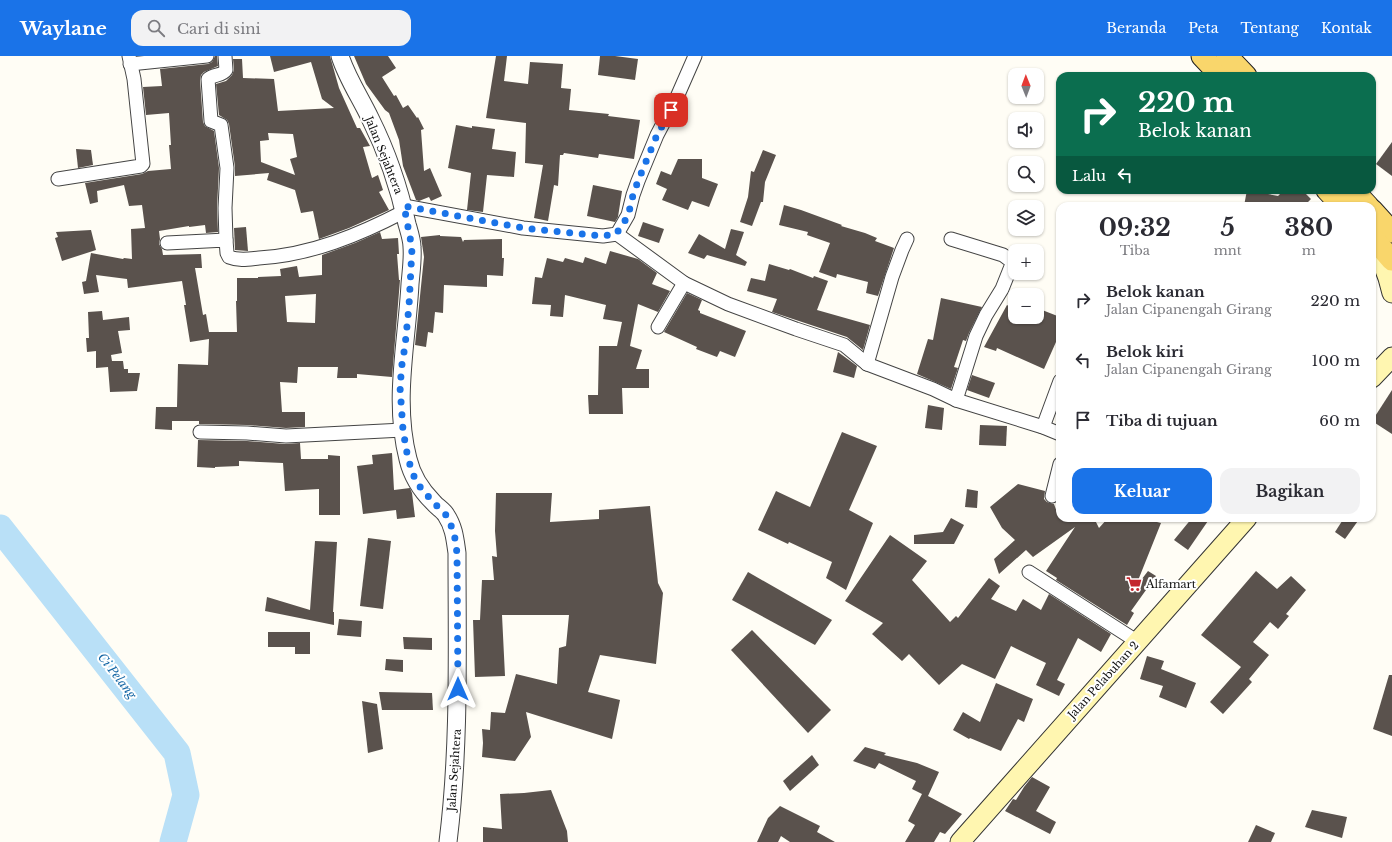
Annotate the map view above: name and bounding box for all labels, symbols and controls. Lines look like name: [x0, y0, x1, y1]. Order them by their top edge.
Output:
search box: [131, 10, 411, 46]
text: Waylane: [20, 17, 107, 40]
icon: search: [145, 17, 167, 39]
text: Cari di sini: [177, 19, 261, 38]
text: Beranda: [1106, 19, 1166, 37]
text: Peta: [1188, 19, 1219, 37]
text: Tentang: [1241, 19, 1299, 37]
text: Kontak: [1321, 19, 1372, 37]
north arrow: [1008, 68, 1044, 104]
map controls: [1008, 68, 1044, 324]
text: 220 m: [1138, 85, 1234, 120]
icon: right: [1072, 88, 1124, 140]
pin: [654, 93, 688, 127]
icon: arrive: [660, 99, 682, 121]
street label: Jalan Sejahtera: [361, 112, 406, 197]
button: sound: [1008, 112, 1044, 148]
text: Belok kanan: [1138, 120, 1252, 142]
button: search: [1008, 156, 1044, 192]
icon: left: [1114, 164, 1136, 186]
text: Lalu: [1072, 166, 1106, 185]
button: layers: [1008, 200, 1044, 236]
text: 09:32: [1099, 213, 1171, 242]
text: 5: [1221, 213, 1235, 242]
text: 380: [1284, 213, 1333, 242]
text: Tiba: [1120, 242, 1150, 259]
text: mnt: [1214, 242, 1242, 259]
text: m: [1302, 242, 1316, 259]
button: +: [1008, 244, 1044, 280]
text: Belok kanan: [1106, 282, 1205, 301]
button: −: [1008, 288, 1044, 324]
icon: right: [1072, 289, 1094, 311]
text: 220 m: [1310, 291, 1360, 310]
text: Jalan Cipanengah Girang: [1106, 301, 1272, 318]
text: Belok kiri: [1106, 342, 1184, 361]
icon: left: [1072, 349, 1094, 371]
text: 100 m: [1311, 351, 1360, 370]
text: Jalan Cipanengah Girang: [1106, 361, 1272, 378]
icon: arrive: [1072, 409, 1094, 431]
text: Tiba di tujuan: [1106, 411, 1218, 430]
text: 60 m: [1319, 411, 1360, 430]
button: Keluar: [1072, 468, 1212, 514]
button: Bagikan: [1220, 468, 1360, 514]
supermarket icon: Alfamart: [1125, 575, 1143, 593]
place label: Alfamart: [1145, 577, 1197, 591]
street label: Jalan Pelabuhan 2: [1063, 638, 1142, 723]
water label: Ci Pelang: [95, 650, 141, 703]
position arrow: [437, 668, 479, 710]
street label: Jalan Sejahtera: [444, 727, 464, 814]

